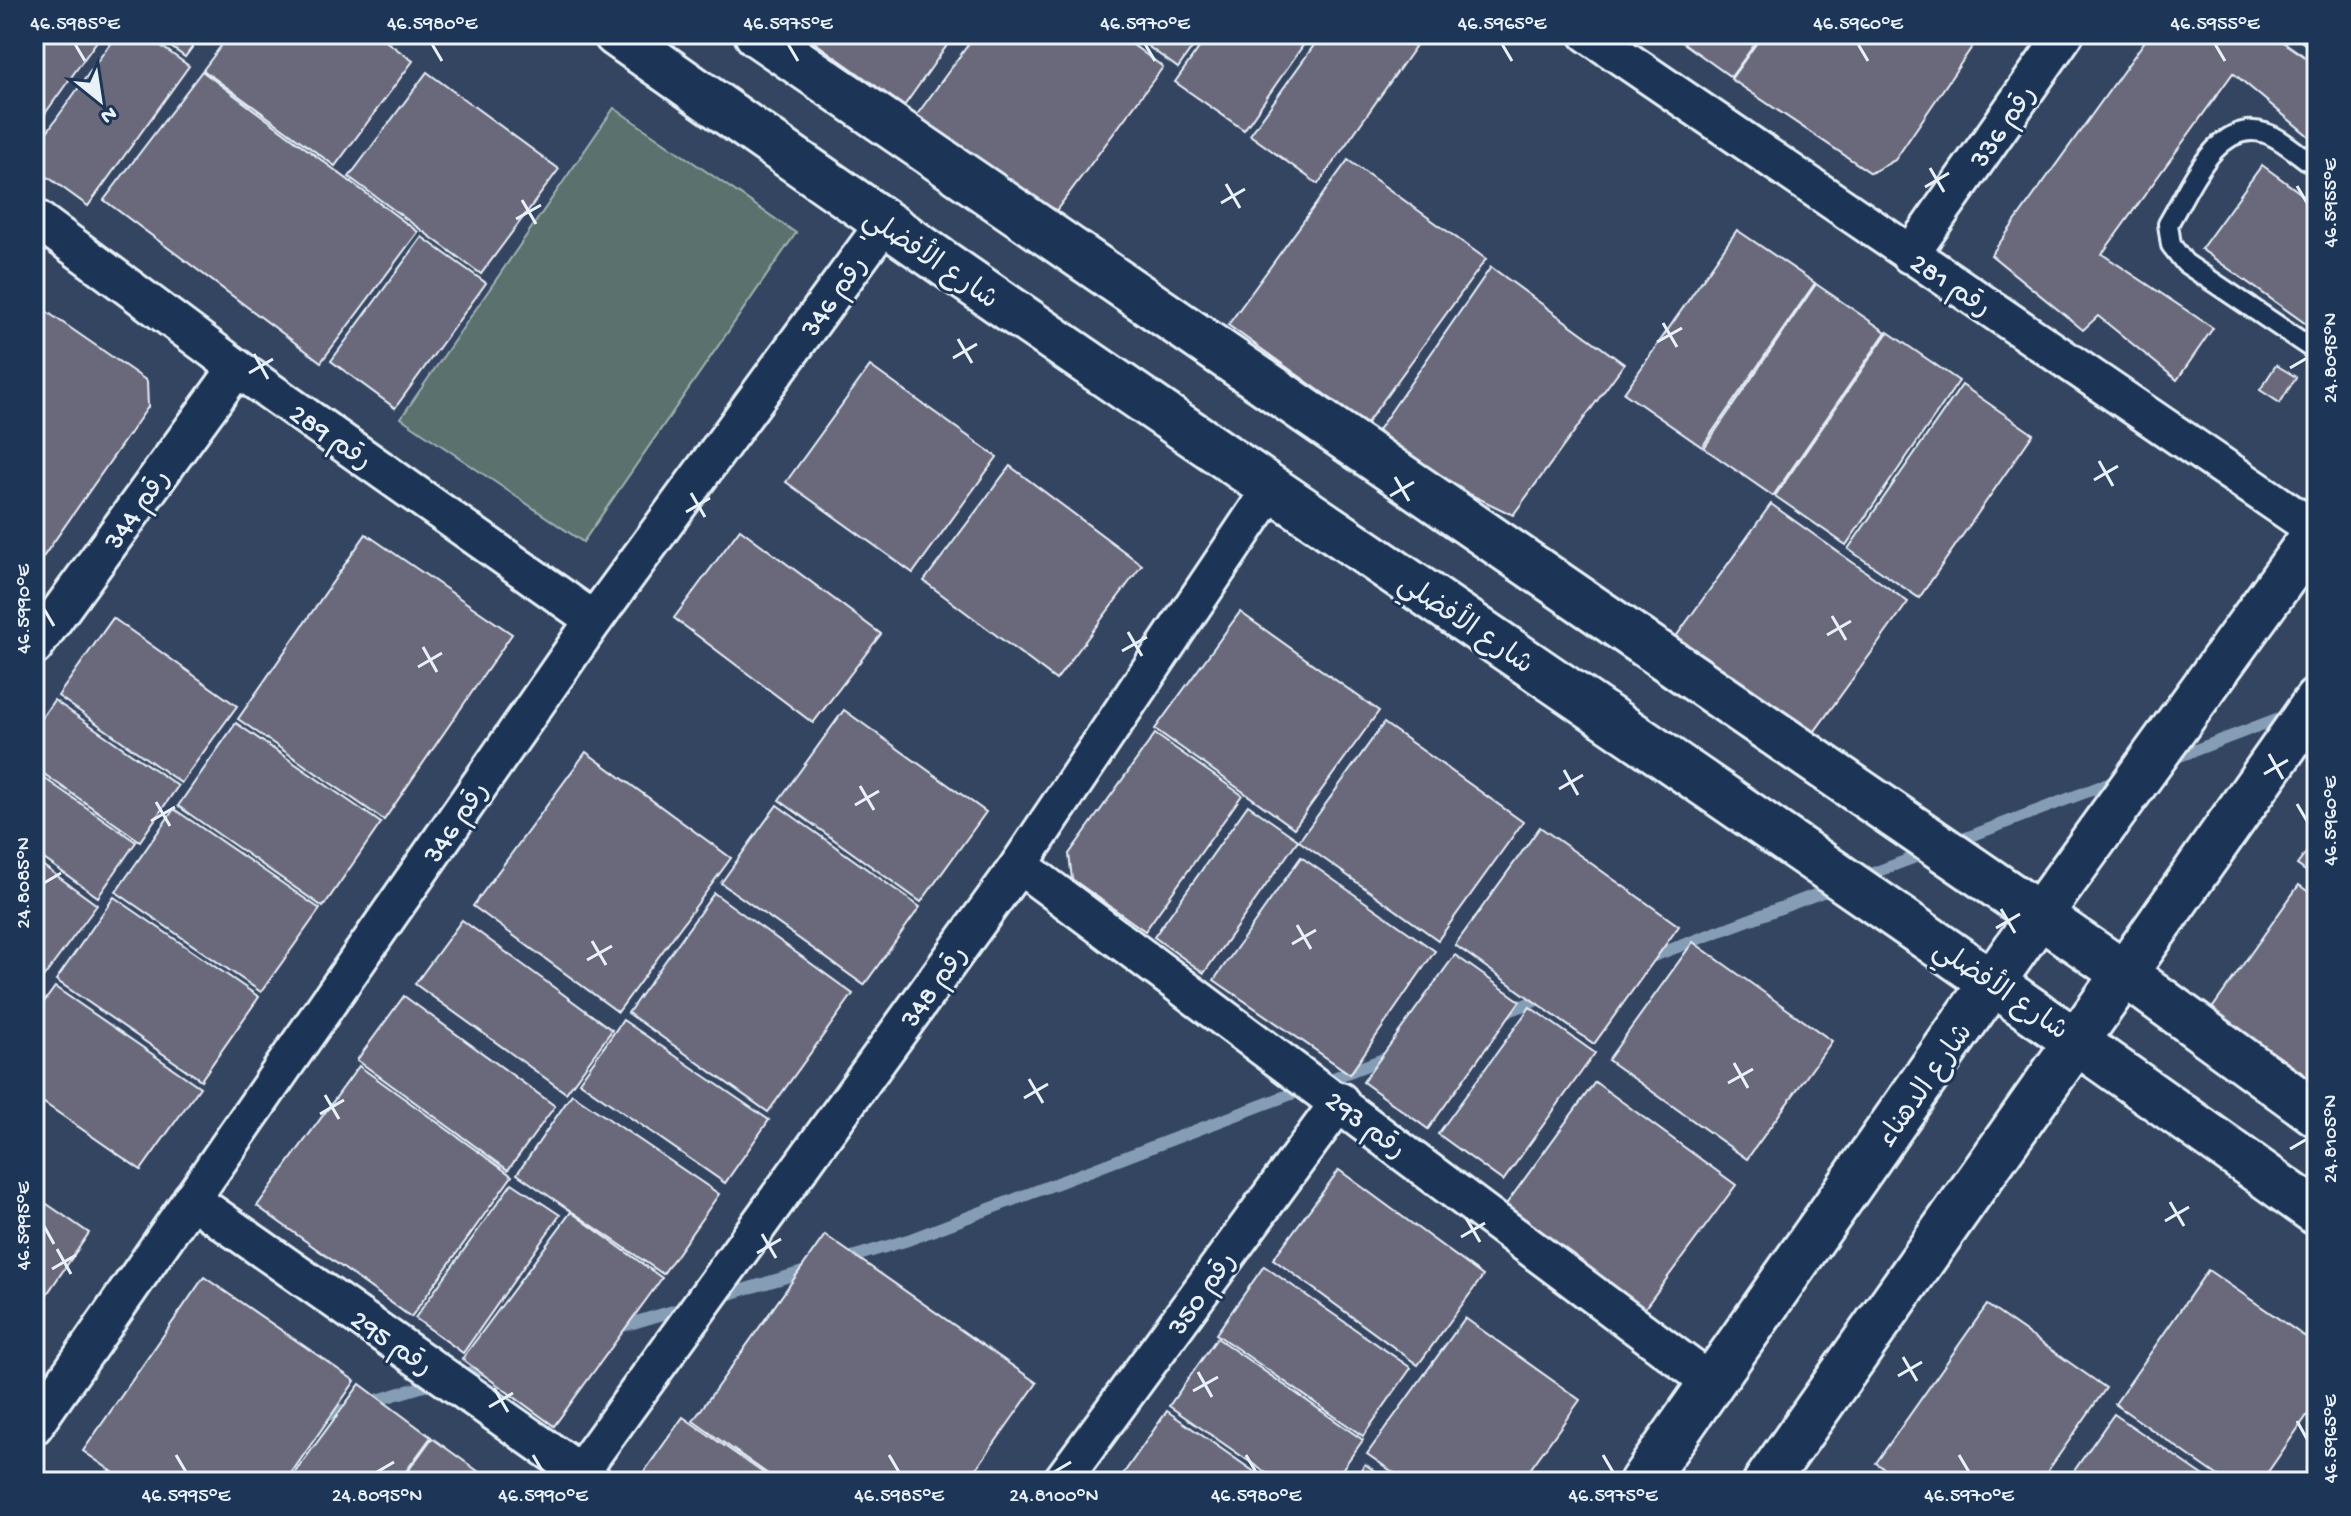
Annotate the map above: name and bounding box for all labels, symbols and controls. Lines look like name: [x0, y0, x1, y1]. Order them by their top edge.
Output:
text: 46.5985°E: [30, 14, 121, 37]
text: 46.5980°E: [387, 14, 479, 37]
text: 46.5975°E: [744, 14, 834, 37]
text: 46.5970°E: [1100, 14, 1191, 37]
text: 46.5965°E: [1458, 14, 1548, 37]
text: 46.5960°E: [1813, 14, 1904, 37]
text: 46.5955°E: [2171, 14, 2261, 37]
north arrow: [60, 60, 140, 140]
street label: رقم 336: [1964, 80, 2046, 177]
text: N: [95, 99, 121, 129]
text: 46.5955°E: [2321, 157, 2344, 247]
street label: شارع الأفضلي: [853, 199, 1007, 321]
street label: رقم 281: [1902, 248, 1996, 327]
street label: رقم 346: [795, 251, 877, 346]
text: 24.8095°N: [2321, 313, 2344, 403]
street label: رقم 289: [281, 398, 377, 480]
street label: رقم 344: [98, 464, 180, 559]
text: 46.5990°E: [14, 563, 37, 654]
street label: شارع الأفضلي: [1388, 564, 1542, 686]
text: 46.5960°E: [2321, 775, 2344, 866]
street label: رقم 346: [417, 776, 498, 872]
text: 24.8085°N: [14, 837, 37, 929]
street label: شارع الأفضلي: [1923, 930, 2077, 1052]
street label: رقم 348: [894, 940, 977, 1037]
street label: شارع الدهناء: [1872, 1018, 1981, 1155]
street label: رقم 293: [1317, 1086, 1411, 1168]
text: 24.8105°N: [2321, 1095, 2344, 1183]
text: 46.5995°E: [14, 1180, 37, 1270]
street label: رقم 350: [1162, 1246, 1246, 1344]
street label: رقم 295: [342, 1305, 438, 1386]
text: 46.5965°E: [2321, 1393, 2344, 1483]
text: 46.5995°E: [142, 1486, 232, 1509]
text: 24.8095°N: [332, 1486, 422, 1509]
text: 46.5990°E: [498, 1486, 589, 1509]
text: 46.5985°E: [854, 1486, 945, 1509]
text: 24.8100°N: [1009, 1486, 1099, 1509]
text: 46.5980°E: [1211, 1486, 1303, 1509]
text: 46.5975°E: [1569, 1486, 1659, 1509]
text: 46.5970°E: [1924, 1486, 2015, 1509]

